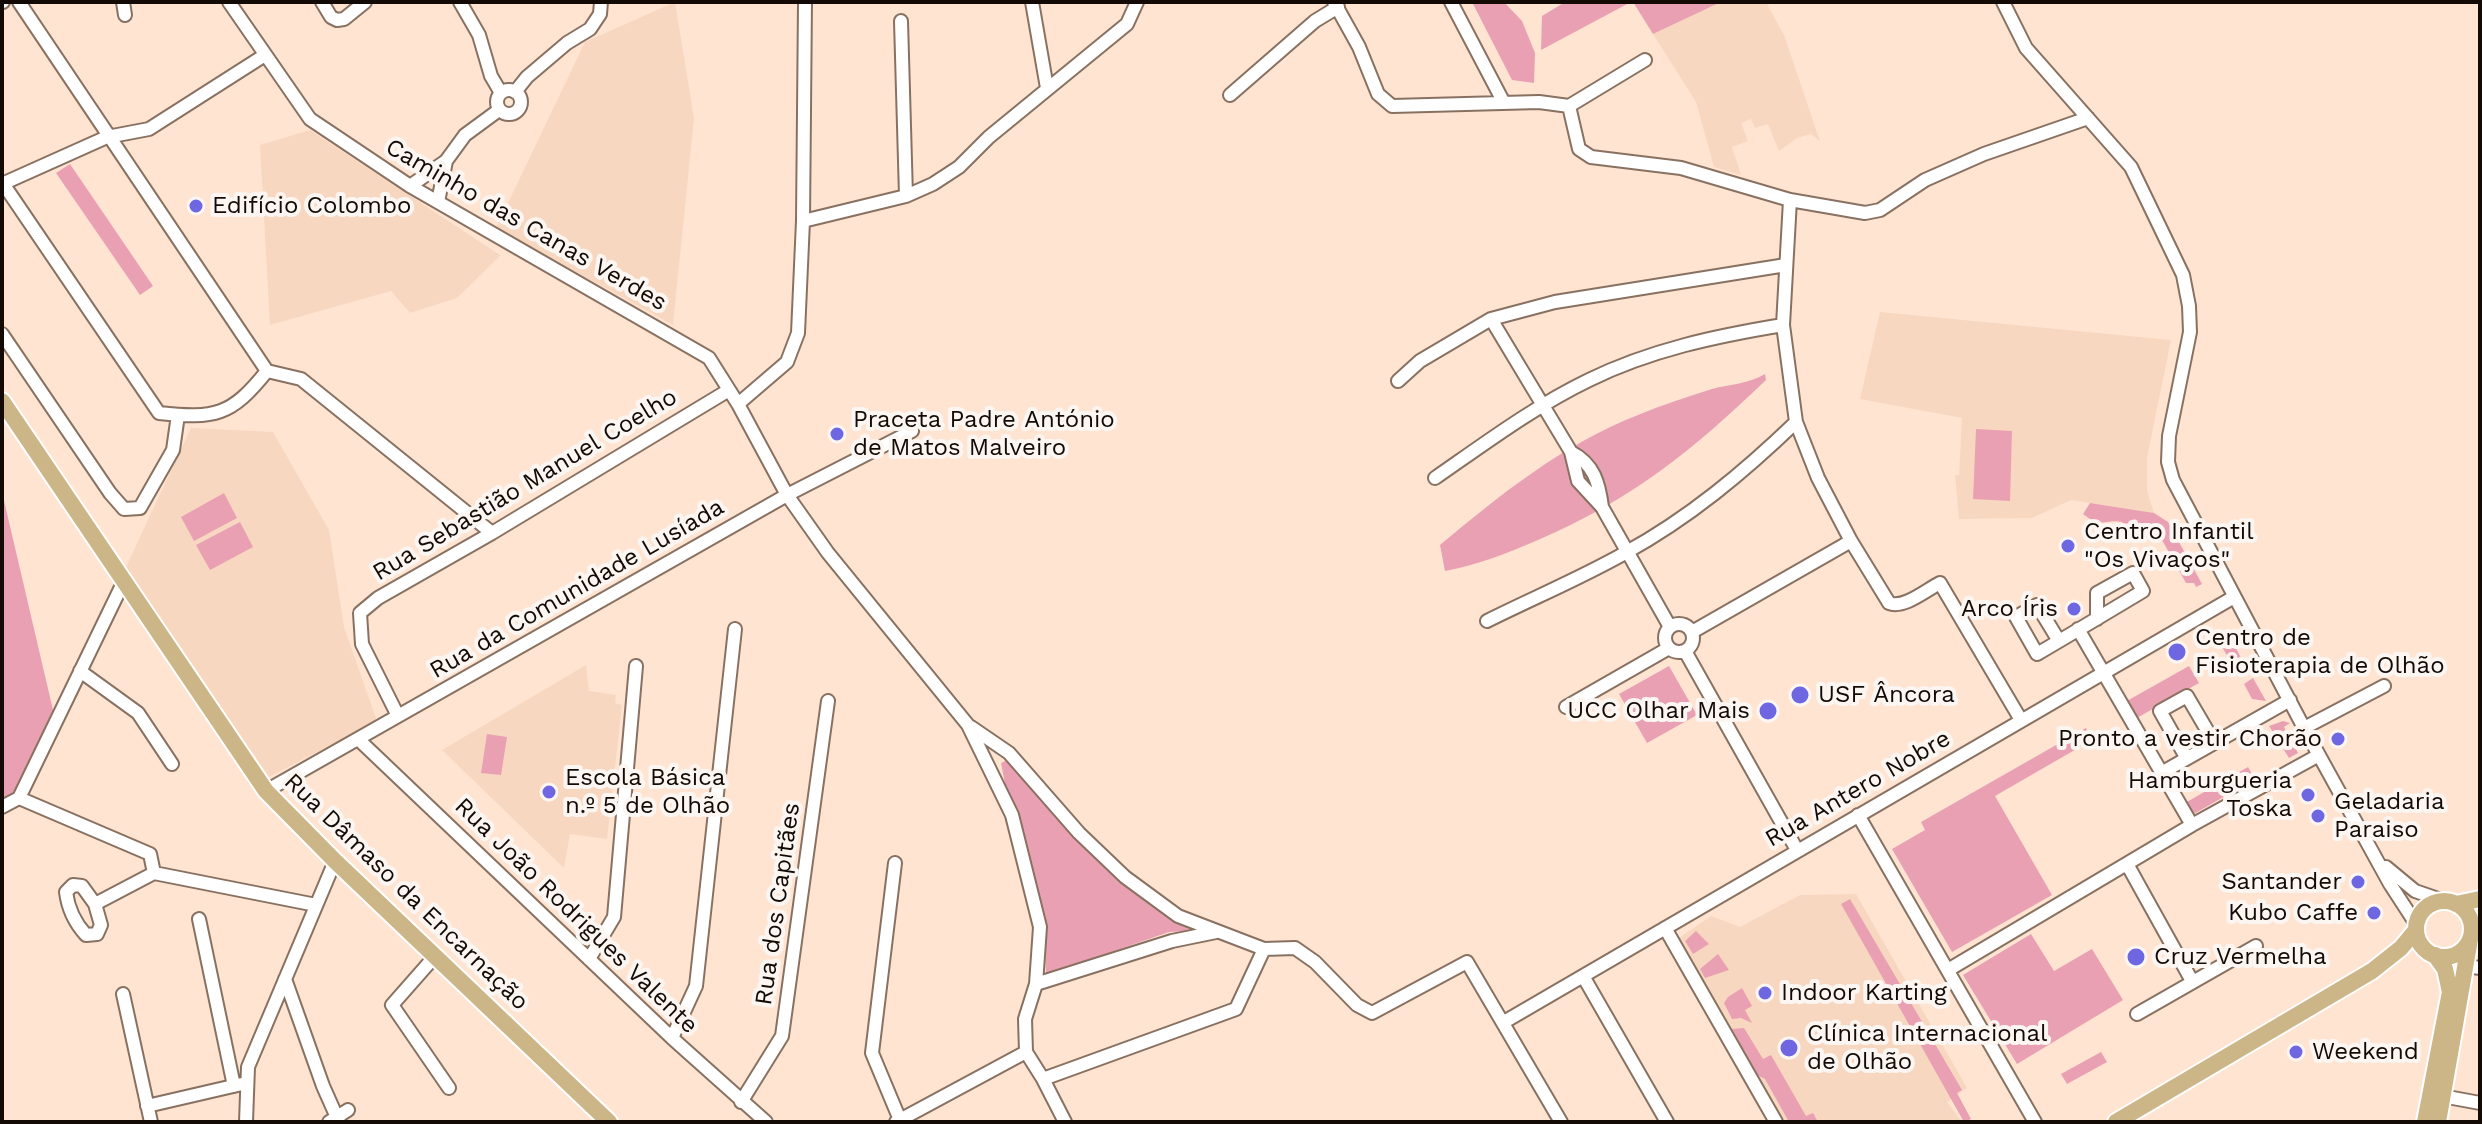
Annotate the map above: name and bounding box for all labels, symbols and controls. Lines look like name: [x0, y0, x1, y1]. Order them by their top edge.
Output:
street label: Caminho das Canas Verdes: [380, 133, 672, 317]
place label: Edifício Colombo: [212, 192, 411, 220]
marker: Edifício Colombo: [187, 197, 205, 215]
street label: Rua Sebastião Manuel Coelho: [368, 383, 682, 587]
place label: Praceta Padre António de Matos Malveiro: [853, 406, 1115, 462]
marker: Praceta Padre António de Matos Malveiro: [828, 425, 846, 443]
street label: Rua da Comunidade Lusíada: [425, 493, 729, 685]
place label: Centro Infantil "Os Vivaços": [2084, 518, 2253, 574]
marker: Centro Infantil "Os Vivaços": [2059, 537, 2077, 555]
place label: Arco Íris: [1961, 595, 2058, 623]
marker: Arco Íris: [2065, 600, 2083, 618]
place label: Centro de Fisioterapia de Olhão: [2195, 624, 2445, 680]
marker: Centro de Fisioterapia de Olhão: [2166, 641, 2188, 663]
place label: USF Âncora: [1818, 681, 1955, 709]
marker: USF Âncora: [1789, 684, 1811, 706]
place label: UCC Olhar Mais: [1567, 697, 1750, 725]
marker: UCC Olhar Mais: [1757, 700, 1779, 722]
street label: Rua Antero Nobre: [1760, 724, 1956, 854]
place label: Pronto a vestir Chorão: [2058, 725, 2322, 753]
marker: Pronto a vestir Chorão: [2329, 730, 2347, 748]
place label: Escola Básica n.º 5 de Olhão: [565, 764, 730, 820]
place label: Hamburgueria Toska: [2128, 767, 2292, 823]
street label: Rua Dâmaso da Encarnação: [278, 768, 534, 1016]
marker: Escola Básica n.º 5 de Olhão: [540, 783, 558, 801]
marker: Hamburgueria Toska: [2299, 786, 2317, 804]
place label: Geladaria Paraiso: [2334, 788, 2445, 844]
street label: Rua João Rodrigues Valente: [448, 792, 704, 1040]
street label: Rua dos Capitães: [750, 801, 806, 1007]
marker: Geladaria Paraiso: [2309, 807, 2327, 825]
place label: Santander: [2221, 868, 2342, 896]
marker: Santander: [2349, 873, 2367, 891]
place label: Kubo Caffe: [2228, 899, 2358, 927]
marker: Kubo Caffe: [2365, 904, 2383, 922]
place label: Cruz Vermelha: [2154, 943, 2327, 971]
marker: Cruz Vermelha: [2125, 946, 2147, 968]
place label: Indoor Karting: [1781, 979, 1947, 1007]
marker: Indoor Karting: [1756, 984, 1774, 1002]
place label: Clínica Internacional de Olhão: [1807, 1020, 2047, 1076]
marker: Clínica Internacional de Olhão: [1778, 1037, 1800, 1059]
place label: Weekend: [2312, 1038, 2419, 1066]
marker: Weekend: [2287, 1043, 2305, 1061]

